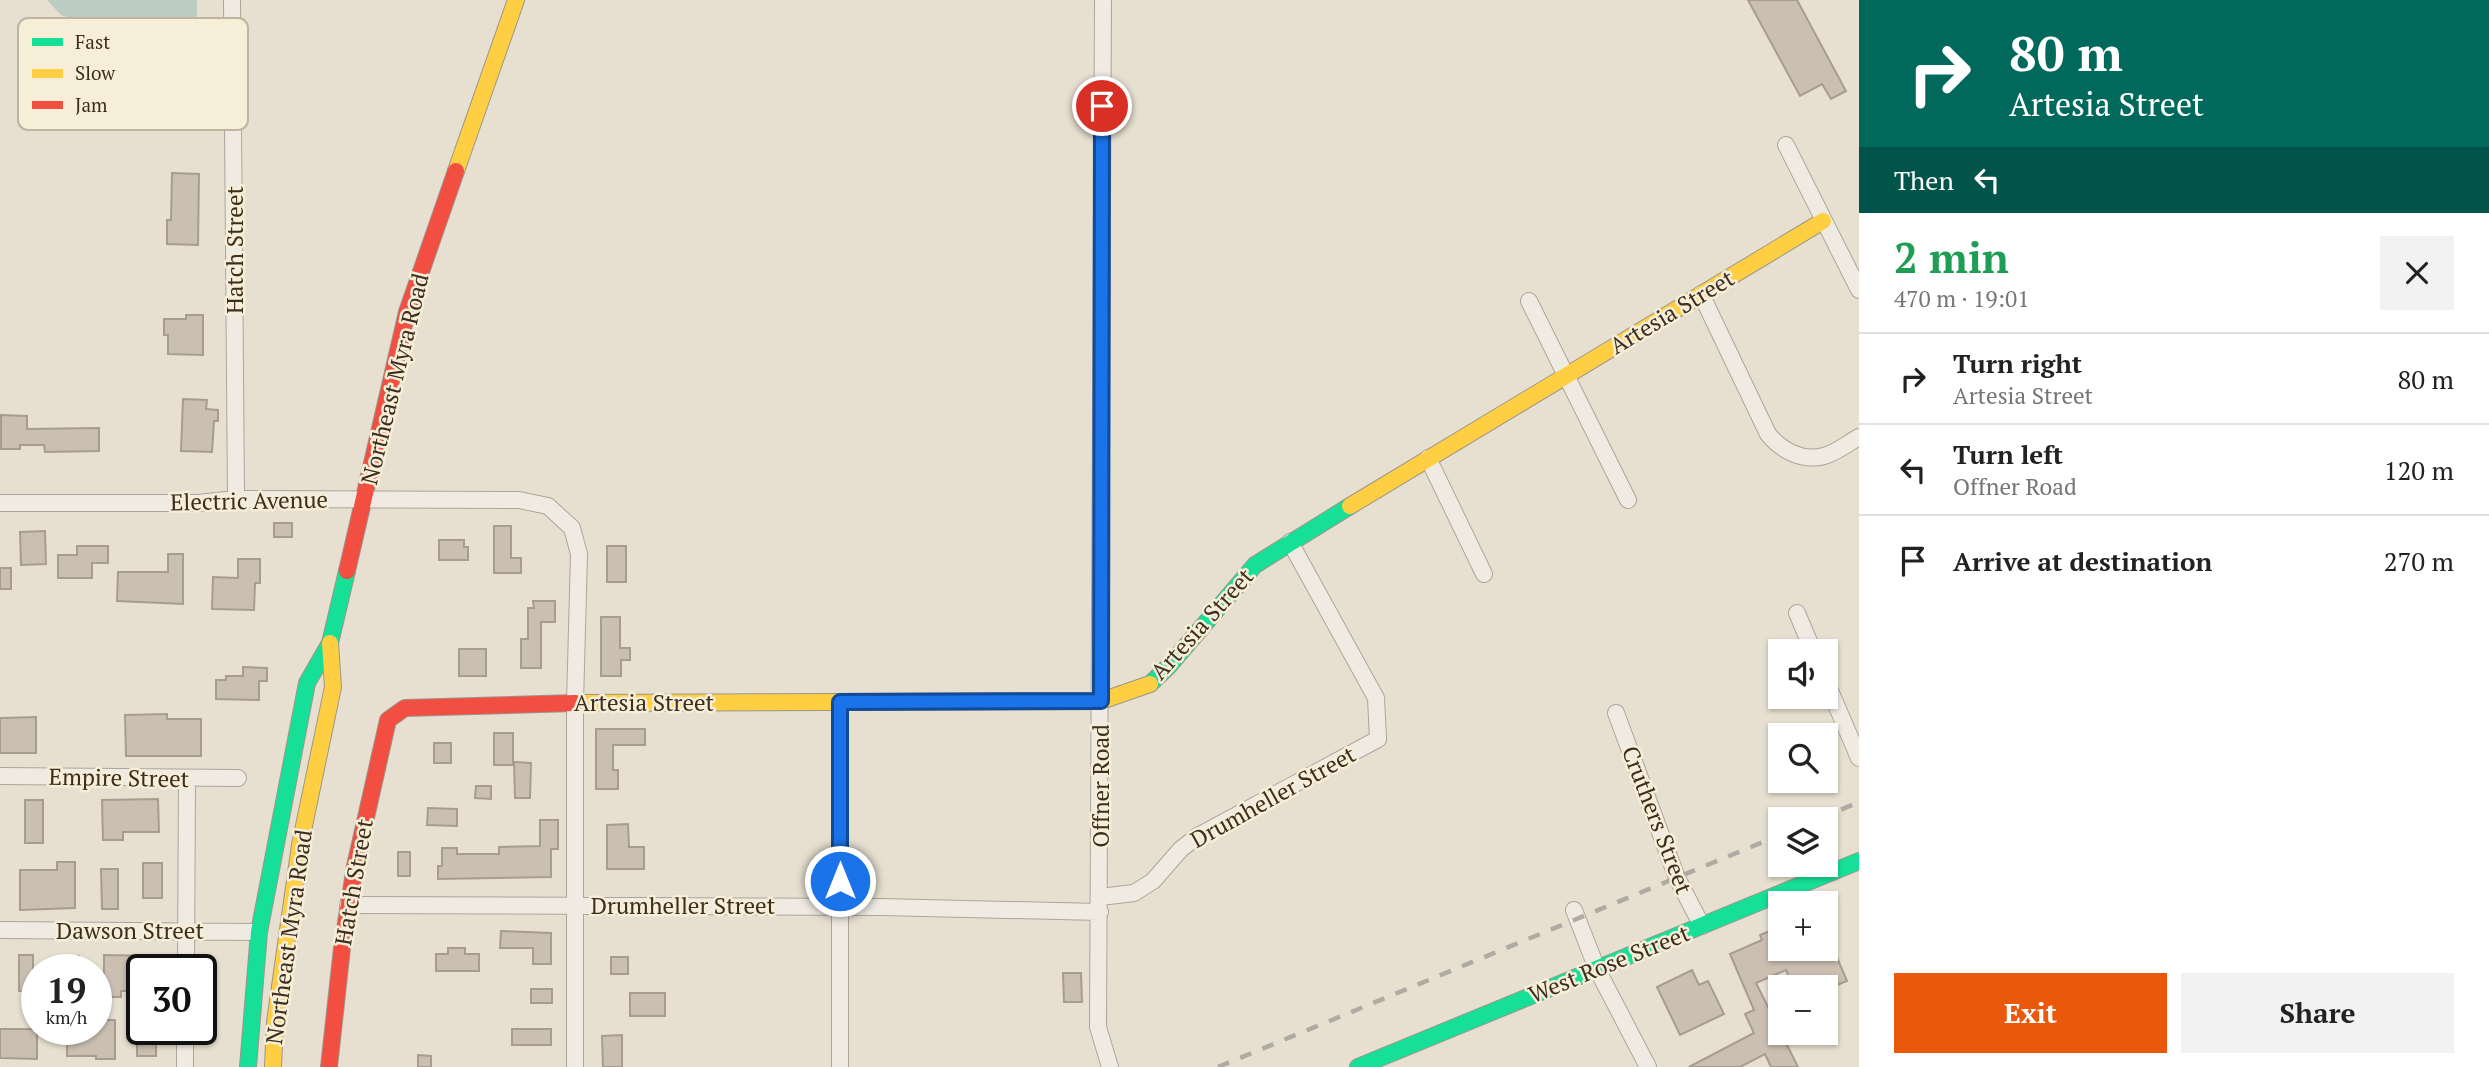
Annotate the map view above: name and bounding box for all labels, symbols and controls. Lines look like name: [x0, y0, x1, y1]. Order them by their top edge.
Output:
legend: [18, 18, 248, 130]
text: 80 m: [2009, 20, 2123, 85]
icon: right: [1894, 28, 1985, 119]
text: Fast: [75, 29, 110, 54]
text: Slow: [75, 60, 116, 85]
pin: [1072, 76, 1132, 136]
text: Artesia Street: [2009, 83, 2204, 125]
icon: arrive: [1083, 87, 1121, 125]
text: Jam: [75, 92, 108, 117]
icon: left: [1968, 161, 2006, 199]
text: Then: [1894, 163, 1954, 197]
street label: Hatch Street: [219, 186, 250, 314]
text: 2 min: [1894, 229, 2009, 285]
button: close: [2380, 236, 2454, 310]
street label: Artesia Street: [1604, 262, 1740, 361]
street label: Northeast Myra Road: [353, 270, 436, 488]
text: 470 m · 19:01: [1894, 283, 2029, 314]
text: Turn right: [1953, 346, 2082, 380]
icon: right: [1894, 360, 1932, 398]
text: 80 m: [2398, 362, 2454, 396]
text: Artesia Street: [1953, 380, 2093, 411]
text: Turn left: [1953, 437, 2063, 471]
icon: left: [1894, 451, 1932, 489]
text: 120 m: [2384, 453, 2454, 487]
text: Offner Road: [1953, 471, 2077, 502]
street label: Electric Avenue: [170, 484, 328, 517]
icon: arrive: [1894, 542, 1932, 580]
text: Arrive at destination: [1953, 544, 2212, 578]
text: 270 m: [2384, 544, 2454, 578]
street label: Artesia Street: [1143, 561, 1260, 686]
map controls: [1768, 639, 1838, 1045]
button: sound: [1768, 639, 1838, 709]
street label: Artesia Street: [574, 687, 715, 718]
button: search: [1768, 723, 1838, 793]
street label: Offner Road: [1085, 724, 1116, 848]
street label: Drumheller Street: [1185, 738, 1361, 855]
street label: Cruthers Street: [1615, 741, 1700, 899]
street label: Empire Street: [48, 761, 190, 794]
button: layers: [1768, 807, 1838, 877]
street label: Hatch Street: [327, 816, 380, 948]
street label: Northeast Myra Road: [258, 827, 319, 1046]
position arrow: [803, 844, 877, 918]
street label: Drumheller Street: [591, 890, 776, 921]
button: +: [1768, 891, 1838, 961]
street label: Dawson Street: [56, 915, 204, 946]
street label: West Rose Street: [1524, 917, 1694, 1010]
speed limit sign: 30: [126, 954, 217, 1045]
text: 19: [47, 967, 86, 1013]
button: Exit: [1894, 973, 2167, 1053]
button: Share: [2181, 973, 2454, 1053]
button: −: [1768, 975, 1838, 1045]
text: km/h: [46, 1005, 87, 1029]

